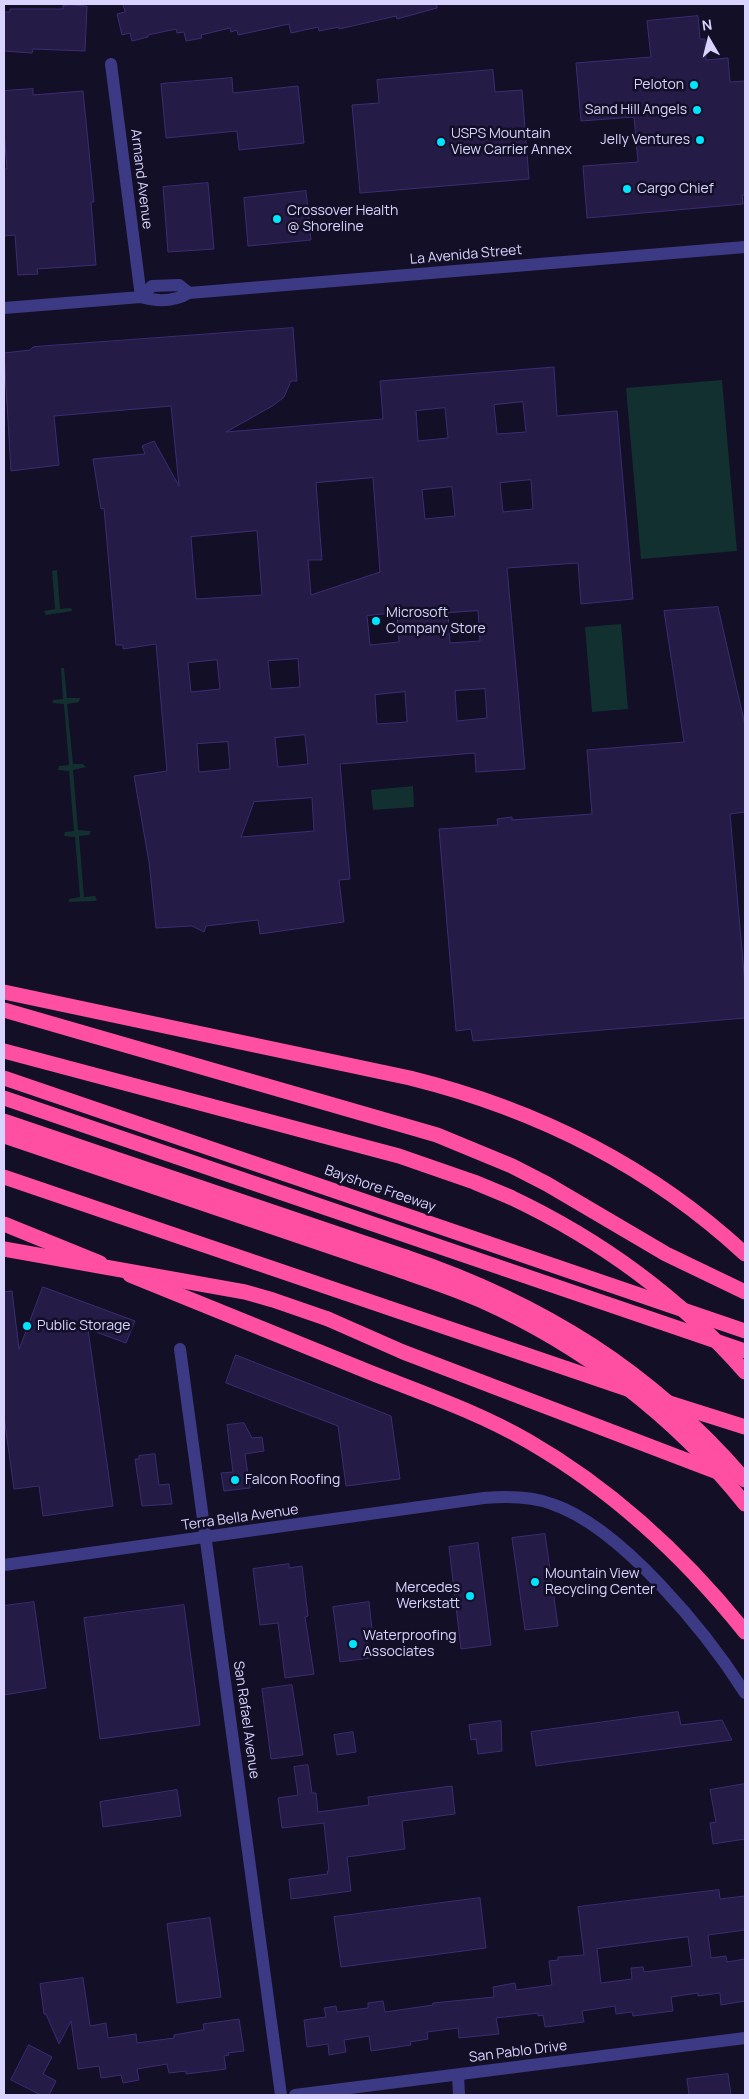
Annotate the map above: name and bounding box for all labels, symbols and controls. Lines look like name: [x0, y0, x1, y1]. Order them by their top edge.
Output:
north arrow: [684, 15, 734, 65]
text: N: [701, 15, 713, 35]
place label: Peloton: [634, 77, 684, 93]
marker: Peloton: [688, 79, 700, 91]
place label: Sand Hill Angels: [585, 102, 687, 118]
marker: Sand Hill Angels: [691, 104, 703, 116]
place label: USPS Mountain View Carrier Annex: [451, 126, 572, 158]
street label: Armand Avenue: [127, 128, 155, 230]
place label: Jelly Ventures: [600, 132, 690, 148]
marker: Jelly Ventures: [694, 134, 706, 146]
marker: USPS Mountain View Carrier Annex: [435, 136, 447, 148]
place label: Cargo Chief: [637, 181, 714, 197]
marker: Cargo Chief: [621, 183, 633, 195]
place label: Crossover Health @ Shoreline: [287, 203, 398, 236]
marker: Crossover Health @ Shoreline: [271, 213, 283, 225]
street label: La Avenida Street: [409, 242, 523, 268]
place label: Microsoft Company Store: [386, 605, 486, 638]
marker: Microsoft Company Store: [370, 615, 382, 627]
street label: Bayshore Freeway: [322, 1162, 438, 1216]
place label: Public Storage: [37, 1318, 130, 1334]
marker: Public Storage: [21, 1320, 33, 1332]
place label: Falcon Roofing: [245, 1472, 340, 1488]
marker: Falcon Roofing: [229, 1474, 241, 1486]
street label: Terra Bella Avenue: [181, 1501, 299, 1535]
place label: Mountain View Recycling Center: [545, 1566, 655, 1598]
marker: Mountain View Recycling Center: [529, 1576, 541, 1588]
place label: Mercedes Werkstatt: [396, 1580, 460, 1612]
marker: Mercedes Werkstatt: [464, 1590, 476, 1602]
place label: Waterproofing Associates: [363, 1628, 457, 1660]
marker: Waterproofing Associates: [347, 1638, 359, 1650]
street label: San Rafael Avenue: [229, 1660, 263, 1780]
street label: San Pablo Drive: [468, 2038, 568, 2066]

